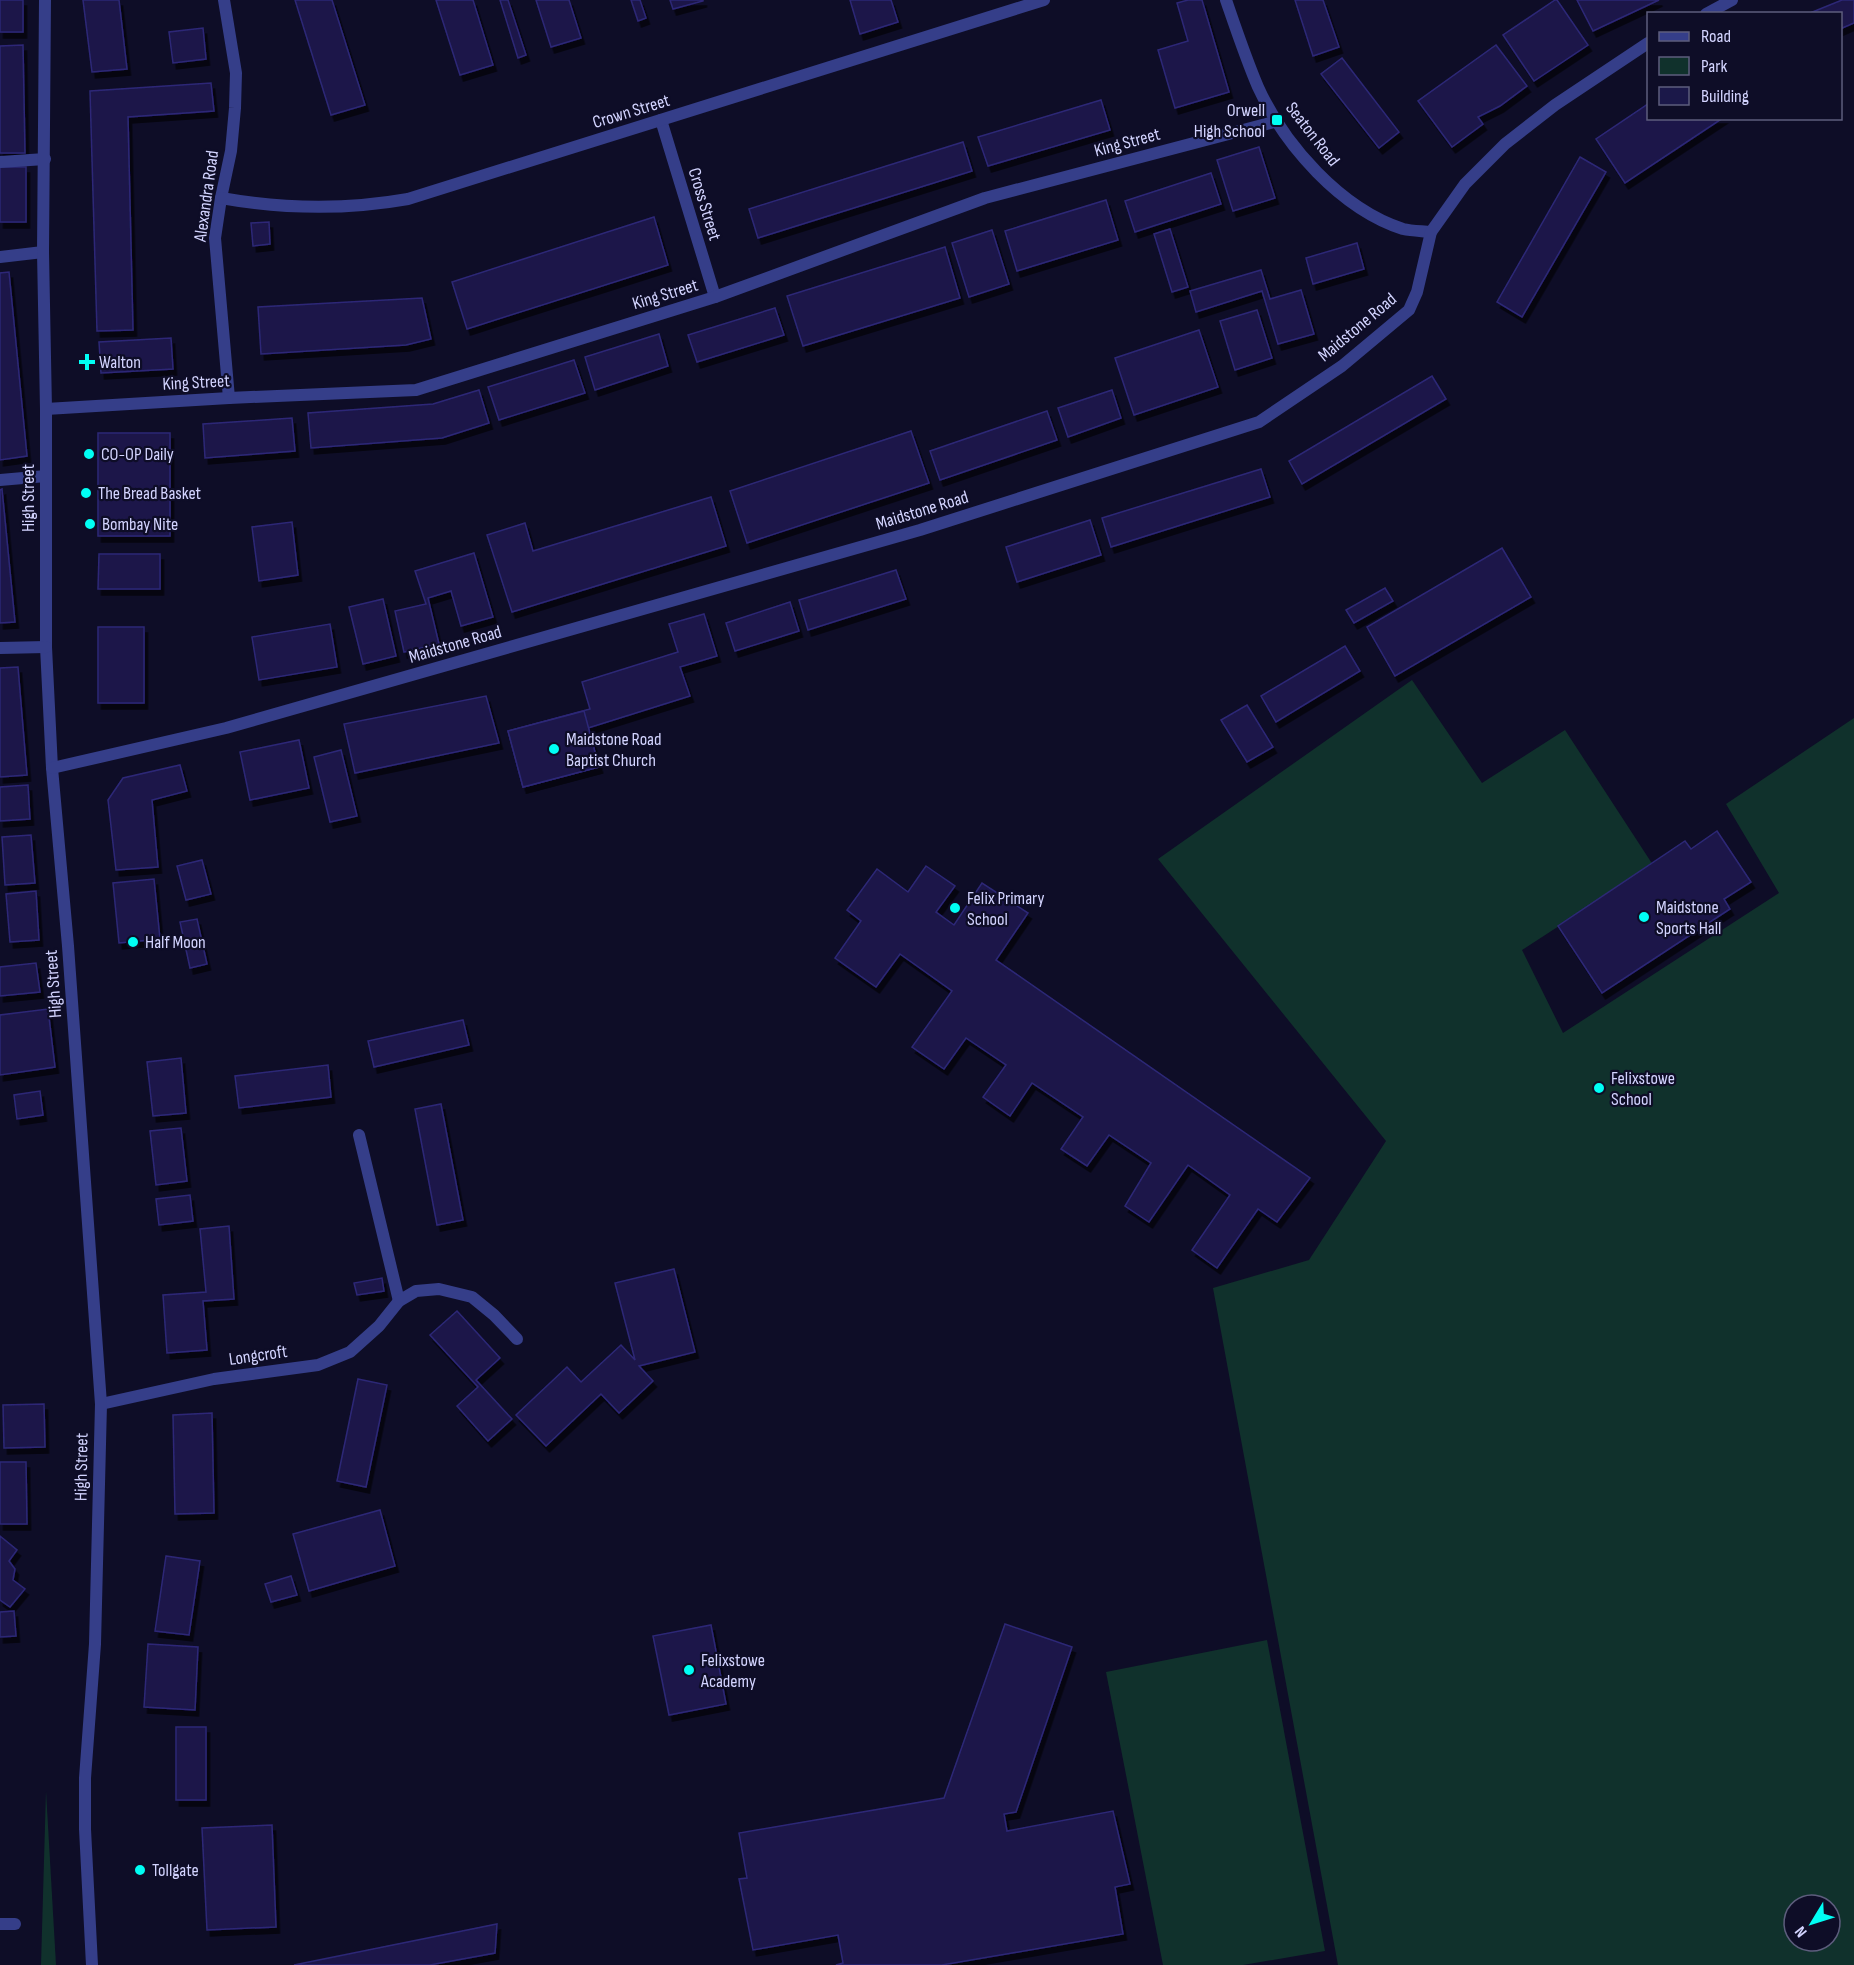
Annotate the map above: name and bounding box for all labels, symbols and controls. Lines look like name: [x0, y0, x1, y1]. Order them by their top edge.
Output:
legend: [1647, 12, 1842, 120]
text: Road: [1701, 26, 1731, 47]
text: Park: [1701, 56, 1727, 77]
text: Building: [1701, 86, 1749, 107]
street label: Crown Street: [590, 90, 673, 133]
street label: Seaton Road: [1281, 98, 1344, 170]
place label: Orwell High School: [1194, 100, 1265, 142]
marker: Orwell High School: [1270, 113, 1284, 127]
street label: King Street: [1092, 124, 1163, 161]
street label: Alexandra Road: [190, 149, 223, 244]
street label: Cross Street: [684, 165, 726, 243]
street label: King Street: [630, 274, 701, 314]
street label: Maidstone Road: [1314, 289, 1401, 366]
place label: Walton: [99, 352, 141, 373]
marker: Walton: [80, 355, 94, 369]
street label: King Street: [162, 370, 231, 395]
place label: CO-OP Daily: [101, 444, 174, 465]
marker: CO-OP Daily: [82, 447, 96, 461]
street label: High Street: [18, 463, 39, 532]
place label: The Bread Basket: [98, 483, 202, 504]
marker: The Bread Basket: [79, 486, 93, 500]
street label: Maidstone Road: [873, 486, 971, 534]
place label: Bombay Nite: [102, 514, 178, 535]
marker: Bombay Nite: [83, 517, 97, 531]
street label: Maidstone Road: [406, 621, 504, 668]
place label: Maidstone Road Baptist Church: [566, 729, 662, 771]
marker: Maidstone Road Baptist Church: [547, 742, 561, 756]
place label: Felix Primary School: [967, 888, 1044, 930]
place label: Maidstone Sports Hall: [1656, 897, 1721, 939]
marker: Felix Primary School: [948, 901, 962, 915]
marker: Maidstone Sports Hall: [1637, 910, 1651, 924]
place label: Half Moon: [145, 932, 206, 953]
marker: Half Moon: [126, 935, 140, 949]
street label: High Street: [41, 949, 66, 1019]
place label: Felixstowe School: [1611, 1068, 1675, 1110]
marker: Felixstowe School: [1592, 1081, 1606, 1095]
street label: Longcroft: [227, 1341, 289, 1370]
street label: High Street: [70, 1432, 93, 1501]
place label: Felixstowe Academy: [700, 1650, 765, 1692]
marker: Felixstowe Academy: [682, 1663, 696, 1677]
place label: Tollgate: [152, 1860, 199, 1881]
marker: Tollgate: [133, 1863, 147, 1877]
north arrow: [1782, 1893, 1842, 1953]
text: N: [1791, 1922, 1811, 1941]

